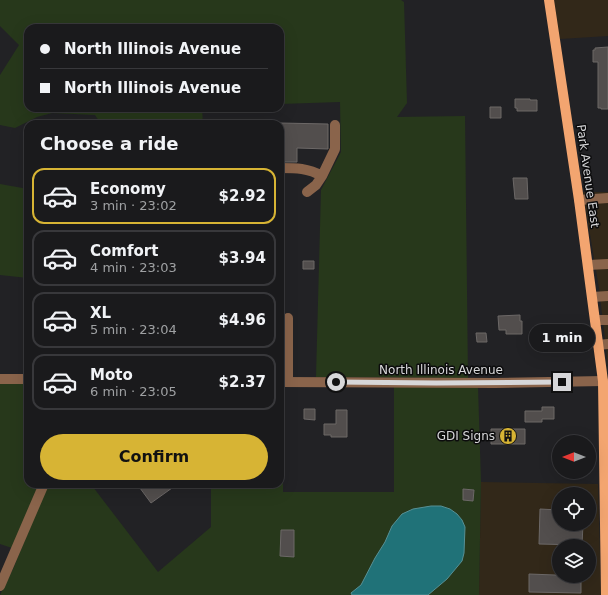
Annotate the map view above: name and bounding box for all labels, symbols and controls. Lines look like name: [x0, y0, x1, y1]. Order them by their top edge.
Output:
text: North Illinois Avenue: [64, 40, 241, 58]
text: North Illinois Avenue: [64, 79, 241, 97]
street label: Park Avenue East: [574, 124, 602, 229]
text: Choose a ride: [40, 133, 179, 154]
icon: car: [42, 178, 78, 214]
text: Economy: [90, 180, 166, 198]
text: $2.92: [219, 187, 266, 205]
text: 3 min · 23:02: [90, 198, 177, 213]
icon: car: [42, 240, 78, 276]
text: Comfort: [90, 242, 158, 260]
text: $3.94: [219, 249, 266, 267]
text: 4 min · 23:03: [90, 260, 177, 275]
icon: car: [42, 302, 78, 338]
text: XL: [90, 304, 111, 322]
text: $4.96: [219, 311, 266, 329]
text: 5 min · 23:04: [90, 322, 177, 337]
callout: 1 min: [529, 324, 595, 352]
text: 1 min: [542, 330, 582, 345]
street label: North Illinois Avenue: [379, 363, 503, 377]
icon: car: [42, 364, 78, 400]
text: Moto: [90, 366, 133, 384]
text: $2.37: [219, 373, 266, 391]
route start: [327, 373, 345, 391]
route end: [553, 373, 571, 391]
text: 6 min · 23:05: [90, 384, 177, 399]
building icon: GDI Signs: [498, 426, 518, 446]
place label: GDI Signs: [437, 429, 495, 443]
button: Confirm: [40, 434, 268, 480]
north arrow: [552, 435, 596, 479]
map controls: [552, 435, 596, 583]
button: locate: [552, 487, 596, 531]
button: layers: [552, 539, 596, 583]

